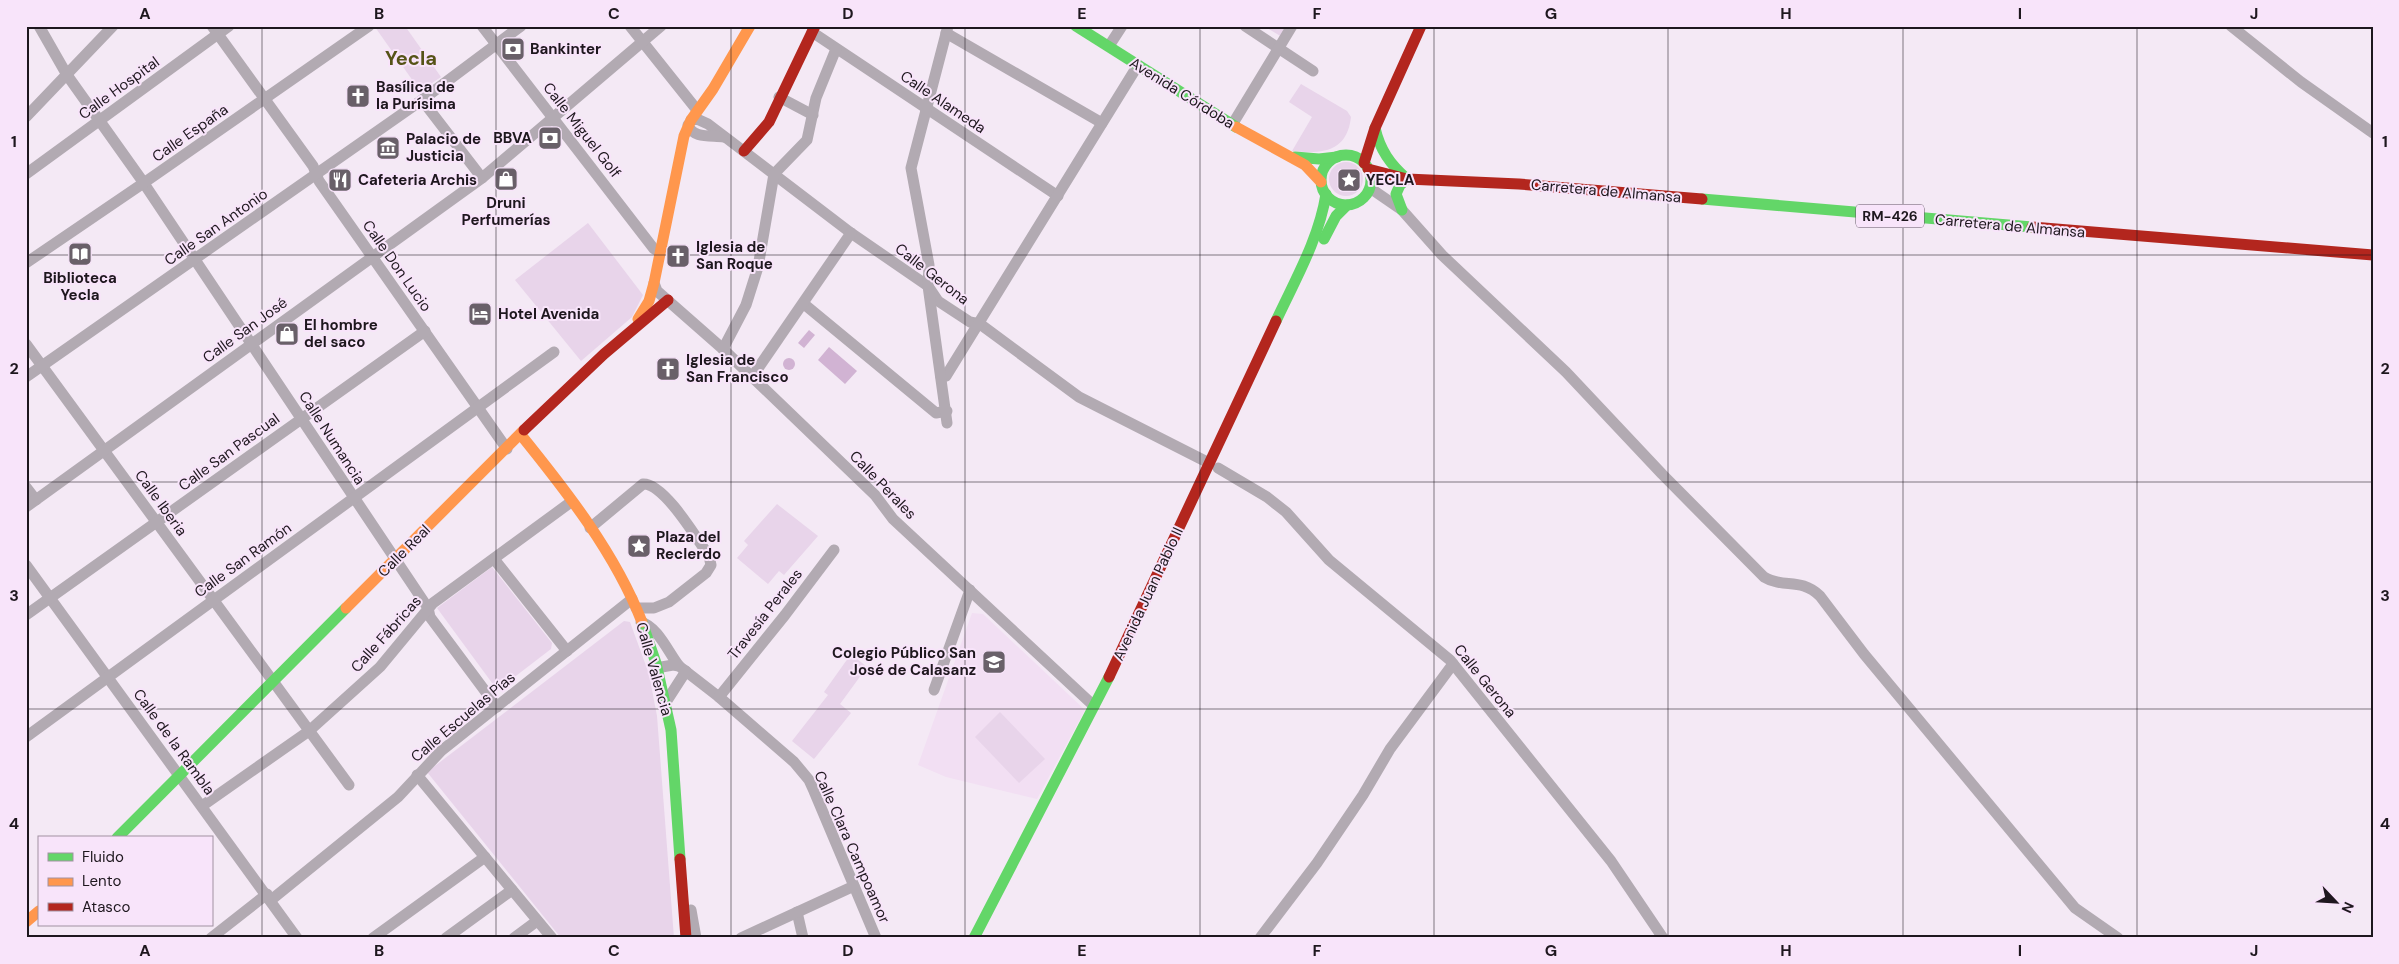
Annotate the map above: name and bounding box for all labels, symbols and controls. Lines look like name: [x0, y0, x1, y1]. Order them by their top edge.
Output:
text: A: [139, 3, 151, 24]
text: B: [374, 3, 384, 24]
text: C: [608, 3, 620, 24]
text: D: [842, 3, 854, 24]
text: E: [1077, 3, 1087, 24]
text: F: [1313, 3, 1322, 24]
text: G: [1545, 3, 1557, 24]
text: H: [1780, 3, 1792, 24]
text: I: [2018, 3, 2022, 24]
text: J: [2250, 3, 2258, 24]
bank icon: Bankinter: [500, 36, 526, 62]
place label: Bankinter: [530, 39, 601, 59]
district label: Yecla: [385, 45, 437, 71]
street label: Calle Hospital: [75, 52, 163, 124]
street label: Avenida Córdoba: [1126, 53, 1238, 133]
street label: Calle Alameda: [896, 66, 990, 138]
place label: Basílica de la Purísima: [376, 77, 456, 114]
street label: Calle Miguel Golf: [538, 78, 626, 182]
church icon: Basílica de la Purísima: [345, 83, 371, 109]
street label: Calle España: [148, 99, 232, 167]
bank icon: BBVA: [537, 125, 563, 151]
place label: BBVA: [493, 128, 532, 148]
place label: Palacio de Justicia: [406, 129, 481, 166]
text: 1: [11, 131, 17, 152]
text: 1: [2382, 131, 2388, 152]
museum icon: Palacio de Justicia: [375, 135, 401, 161]
shop icon: Druni Perfumerías: [493, 166, 519, 192]
restaurant icon: Cafeteria Archis: [327, 167, 353, 193]
place icon: YECLA: [1336, 167, 1362, 193]
place label: Cafeteria Archis: [358, 170, 477, 190]
place label: YECLA: [1366, 170, 1415, 190]
street label: Carretera de Almansa: [1530, 174, 1682, 208]
street label: Calle San Antonio: [160, 184, 272, 270]
place label: Druni Perfumerías: [462, 193, 550, 230]
road number: RM-426: [1856, 205, 1924, 228]
street label: Carretera de Almansa: [1934, 209, 2086, 243]
street label: Calle Don Lucio: [358, 216, 436, 316]
place label: Iglesia de San Roque: [696, 237, 773, 274]
street label: Calle Gerona: [891, 239, 973, 309]
library icon: Biblioteca Yecla: [67, 241, 93, 267]
church icon: Iglesia de San Roque: [665, 243, 691, 269]
place label: Biblioteca Yecla: [43, 268, 117, 305]
street label: Calle San José: [199, 293, 291, 367]
hotel icon: Hotel Avenida: [467, 301, 493, 327]
place label: Hotel Avenida: [498, 304, 599, 324]
place label: El hombre del saco: [304, 315, 378, 352]
shop icon: El hombre del saco: [274, 321, 300, 347]
place label: Iglesia de San Francisco: [686, 350, 789, 387]
church icon: Iglesia de San Francisco: [655, 356, 681, 382]
text: 2: [9, 358, 19, 379]
text: 2: [2380, 358, 2390, 379]
street label: Calle Numancia: [294, 387, 370, 489]
street label: Calle San Pascual: [174, 409, 284, 495]
street label: Calle Perales: [845, 446, 921, 524]
street label: Calle Iberia: [130, 466, 192, 540]
street label: Calle San Ramón: [190, 518, 296, 602]
street label: Calle Real: [373, 520, 435, 582]
street label: Avenida Juan Pablo II: [1108, 524, 1188, 664]
place label: Plaza del Reclerdo: [656, 527, 721, 564]
place icon: Plaza del Reclerdo: [626, 533, 652, 559]
street label: Travesía Perales: [723, 565, 807, 663]
text: 3: [9, 585, 19, 606]
text: 3: [2380, 585, 2390, 606]
street label: Calle Fábricas: [346, 591, 426, 677]
street label: Calle Valencia: [631, 620, 677, 718]
street label: Calle Gerona: [1449, 640, 1521, 722]
place label: Colegio Público San José de Calasanz: [832, 643, 976, 680]
school or university icon: Colegio Público San José de Calasanz: [981, 649, 1007, 675]
street label: Calle Escuelas Pías: [407, 667, 519, 767]
street label: Calle de la Rambla: [129, 685, 219, 799]
street label: Calle Clara Campoamor: [809, 768, 895, 927]
text: 4: [9, 813, 19, 834]
text: 4: [2380, 813, 2390, 834]
legend: [38, 836, 212, 926]
text: Fluido: [82, 847, 124, 867]
text: Lento: [82, 871, 121, 891]
north arrow: [2312, 876, 2362, 926]
text: Atasco: [82, 897, 130, 917]
text: N: [2337, 899, 2358, 916]
text: A: [139, 940, 151, 961]
text: B: [374, 940, 384, 961]
text: C: [608, 940, 620, 961]
text: D: [842, 940, 854, 961]
text: E: [1077, 940, 1087, 961]
text: F: [1313, 940, 1322, 961]
text: G: [1545, 940, 1557, 961]
text: H: [1780, 940, 1792, 961]
text: I: [2018, 940, 2022, 961]
text: J: [2250, 940, 2258, 961]

